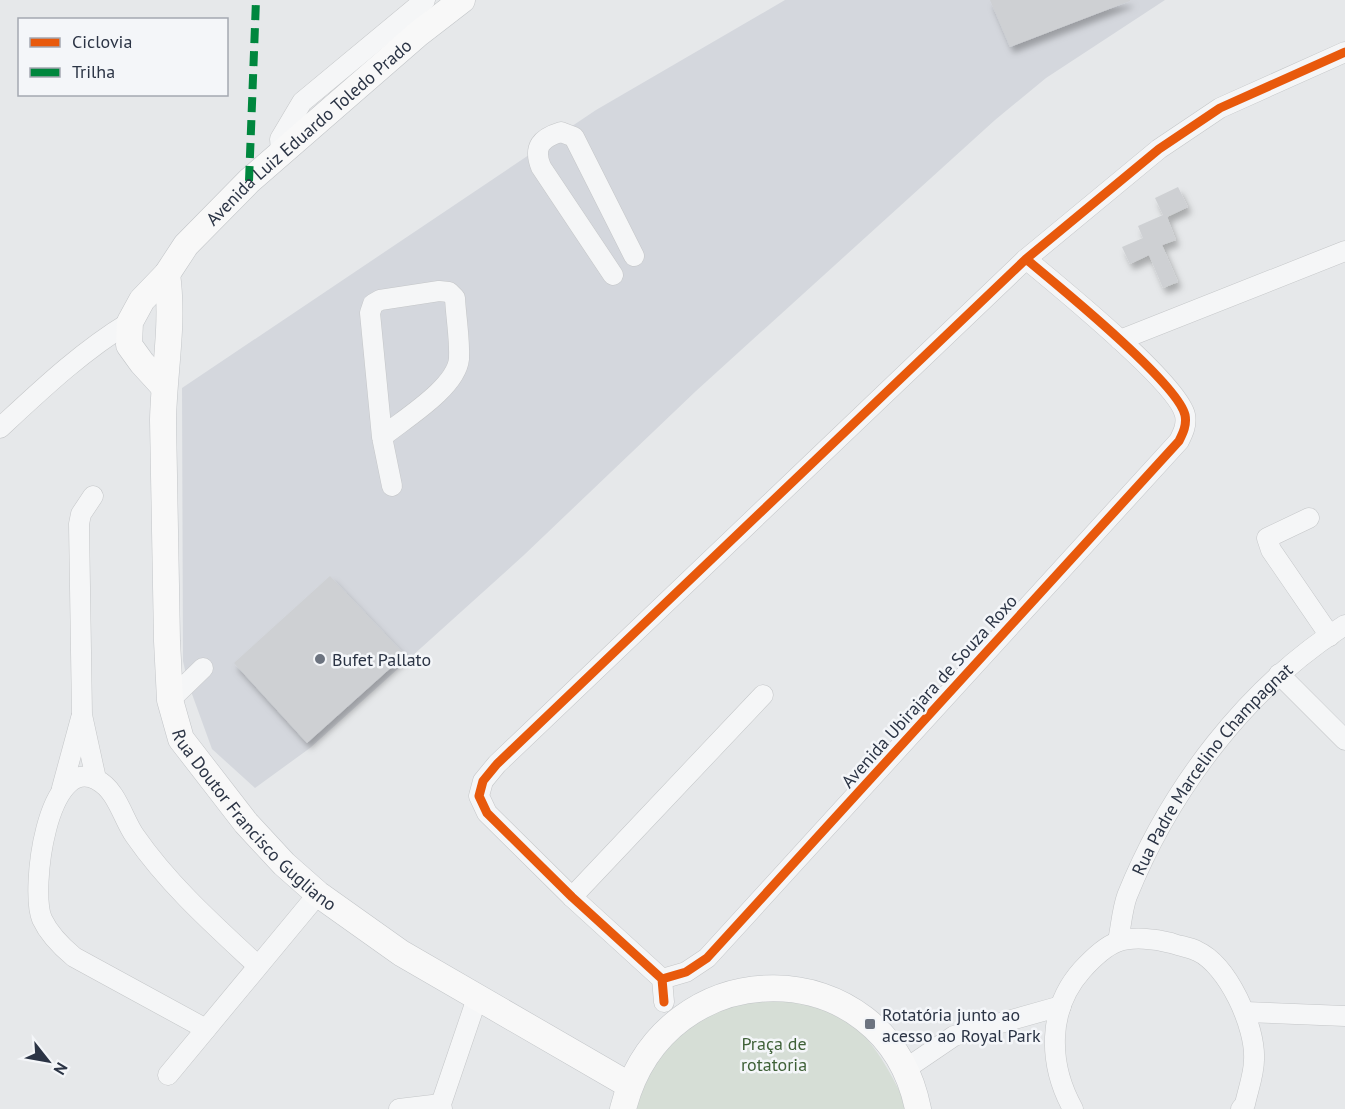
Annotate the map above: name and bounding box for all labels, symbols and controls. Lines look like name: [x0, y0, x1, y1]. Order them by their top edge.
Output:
legend: [18, 18, 228, 96]
text: Ciclovia: [72, 30, 132, 53]
street label: Avenida Luiz Eduardo Toledo Prado: [201, 34, 416, 230]
text: Trilha: [72, 60, 115, 83]
street label: Avenida Ubirajara de Souza Roxo: [836, 590, 1022, 792]
place label: Bufet Pallato: [332, 648, 431, 671]
marker: Bufet Pallato: [313, 652, 327, 666]
street label: Rua Padre Marcelino Champagnat: [1126, 658, 1297, 879]
street label: Rua Doutor Francisco Gugliano: [167, 727, 341, 915]
place label: Rotatória junto ao acesso ao Royal Park: [882, 1003, 1041, 1047]
marker: Rotatória junto ao acesso ao Royal Park: [863, 1017, 877, 1031]
north arrow: [18, 1031, 78, 1091]
park label: Praça de rotatoria: [741, 1032, 807, 1076]
text: N: [50, 1059, 72, 1078]

